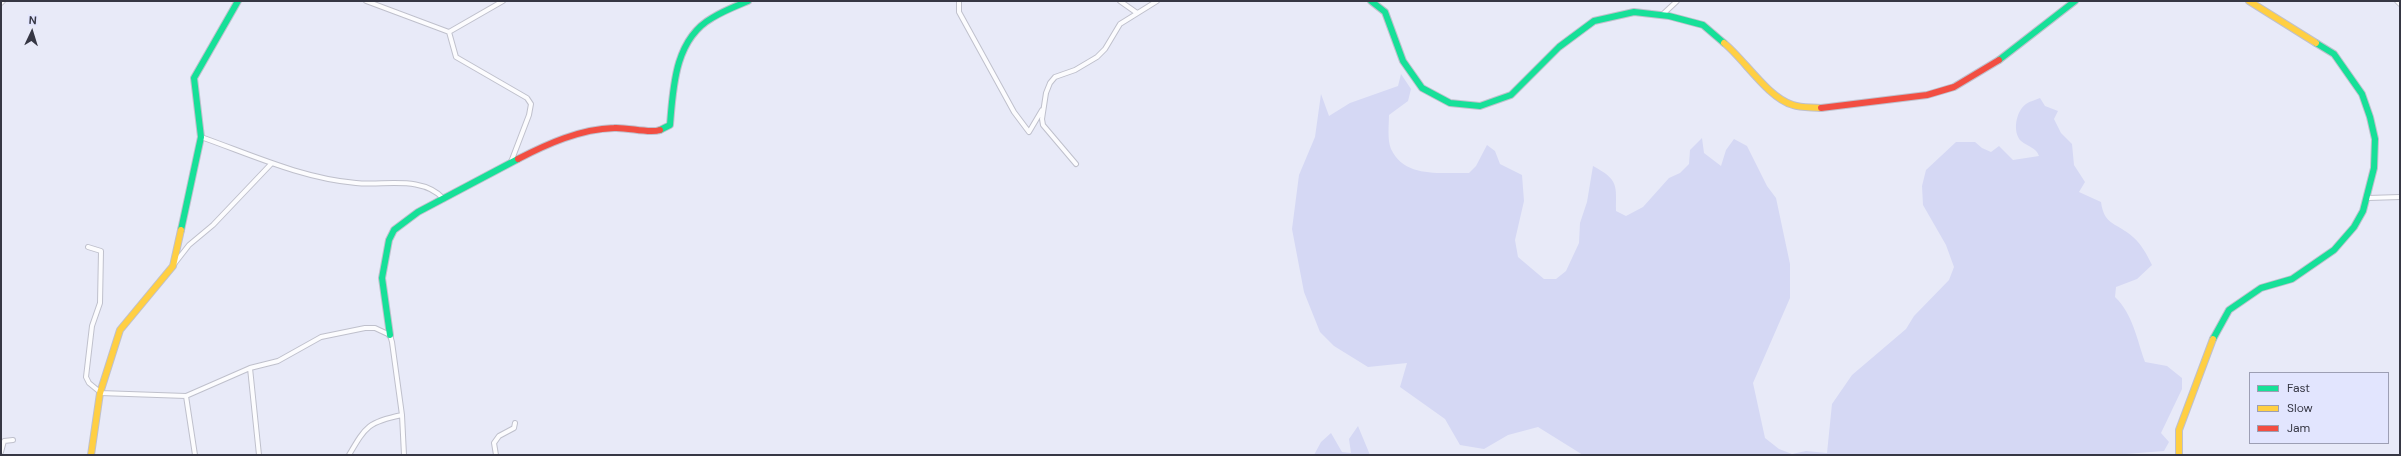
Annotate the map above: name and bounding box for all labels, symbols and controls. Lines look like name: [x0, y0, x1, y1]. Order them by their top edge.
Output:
north arrow: [12, 12, 52, 52]
text: N: [28, 13, 37, 27]
legend: [2249, 372, 2389, 444]
text: Fast: [2287, 380, 2310, 396]
text: Slow: [2287, 400, 2313, 416]
text: Jam: [2287, 420, 2310, 436]

